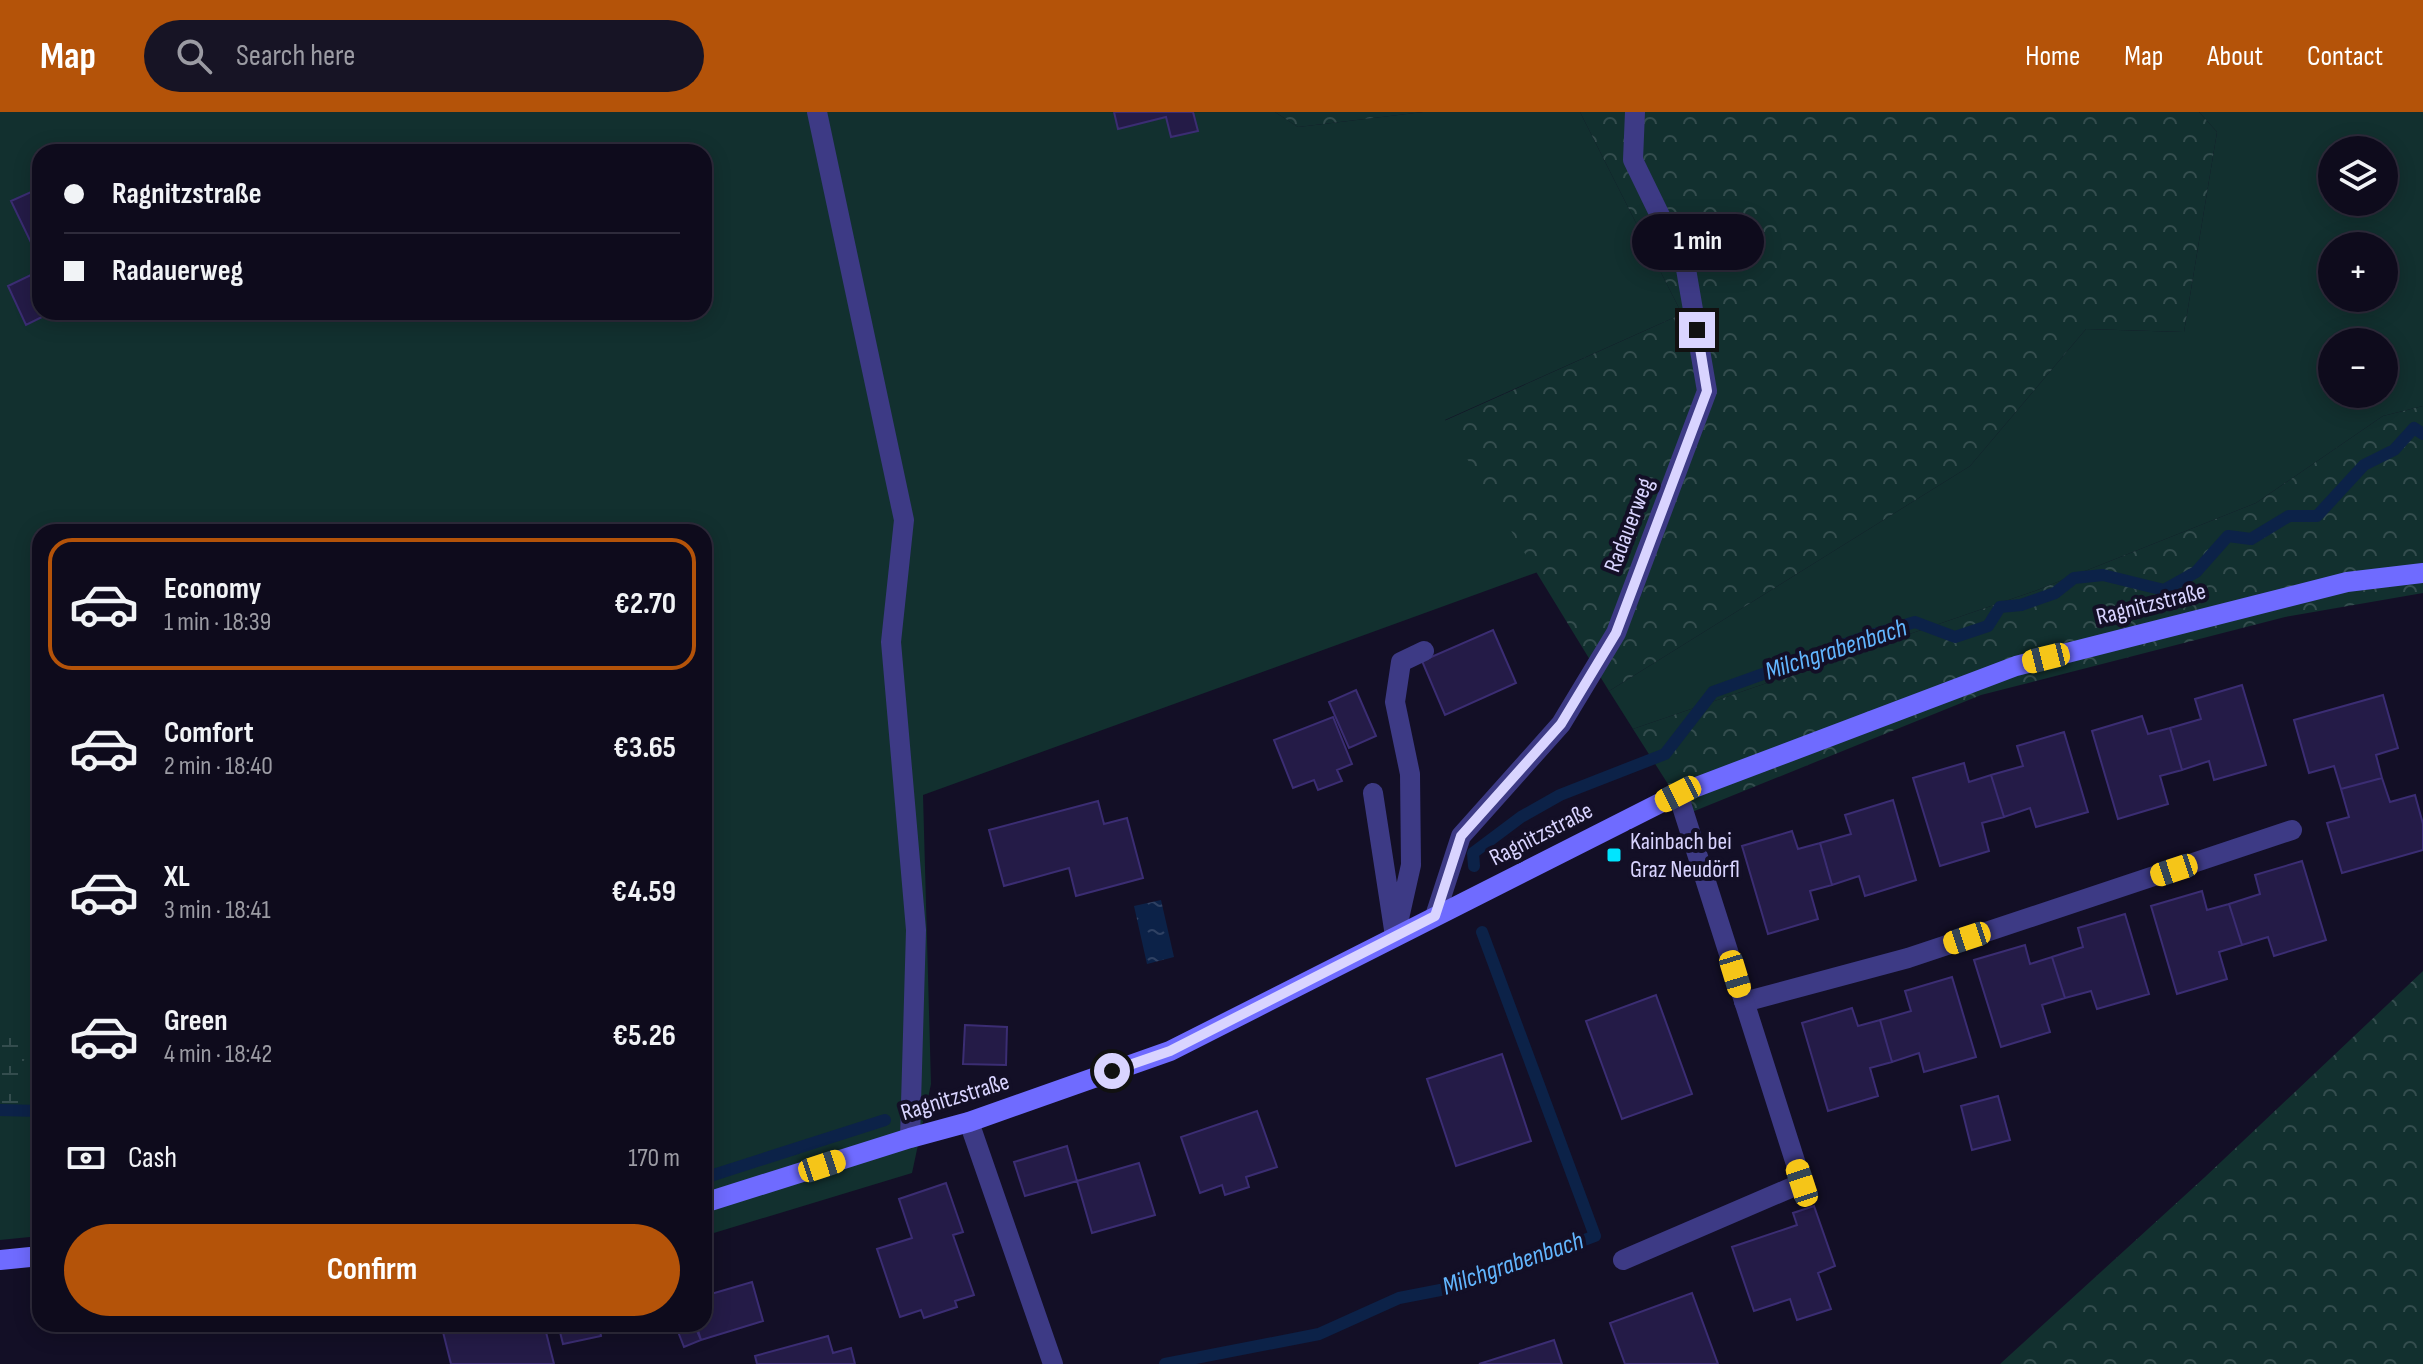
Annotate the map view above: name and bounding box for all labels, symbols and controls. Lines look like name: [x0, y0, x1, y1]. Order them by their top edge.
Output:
search box: [144, 20, 704, 92]
text: Map: [40, 34, 96, 79]
icon: search: [172, 34, 216, 78]
text: Search here: [236, 38, 355, 74]
text: Home: [2025, 40, 2080, 73]
text: Map: [2124, 40, 2163, 73]
text: About: [2207, 40, 2263, 73]
text: Contact: [2307, 40, 2383, 73]
map controls: [2318, 136, 2398, 408]
button: layers: [2318, 136, 2398, 216]
text: Ragnitzstraße: [112, 176, 261, 212]
callout: 1 min: [1631, 214, 1763, 270]
text: 1 min: [1674, 226, 1722, 257]
button: +: [2318, 232, 2398, 312]
text: Radauerweg: [112, 253, 243, 289]
route end: [1679, 312, 1715, 348]
button: −: [2318, 328, 2398, 408]
street label: Radauerweg: [1598, 474, 1660, 576]
icon: car: [68, 568, 140, 640]
text: Economy: [164, 571, 261, 607]
street label: Ragnitzstraße: [2093, 576, 2209, 632]
text: €2.70: [614, 586, 676, 622]
text: 1 min · 18:39: [164, 607, 271, 638]
water label: Milchgrabenbach: [1761, 612, 1911, 688]
car: [2020, 641, 2072, 675]
icon: car: [68, 712, 140, 784]
text: Comfort: [164, 715, 254, 751]
text: €3.65: [613, 730, 676, 766]
text: 2 min · 18:40: [164, 751, 273, 782]
car: [1651, 772, 1705, 816]
street label: Ragnitzstraße: [1485, 796, 1597, 872]
place label: Kainbach bei Graz Neudörfl: [1630, 827, 1740, 884]
marker: Kainbach bei Graz Neudörfl: [1605, 846, 1623, 864]
car: [2147, 851, 2201, 889]
icon: car: [68, 856, 140, 928]
text: XL: [164, 859, 190, 895]
text: €4.59: [612, 874, 676, 910]
text: 3 min · 18:41: [164, 895, 271, 926]
car: [1940, 919, 1994, 957]
car: [1717, 948, 1753, 1000]
icon: car: [68, 1000, 140, 1072]
text: Green: [164, 1003, 228, 1039]
text: €5.26: [612, 1018, 676, 1054]
text: 4 min · 18:42: [164, 1039, 272, 1070]
route start: [1094, 1053, 1130, 1089]
street label: Ragnitzstraße: [897, 1067, 1013, 1127]
icon: cash: [64, 1136, 108, 1180]
text: Cash: [128, 1140, 177, 1176]
text: 170 m: [628, 1143, 680, 1174]
car: [795, 1147, 849, 1185]
car: [1783, 1156, 1821, 1210]
button: Confirm: [64, 1224, 680, 1316]
water label: Milchgrabenbach: [1438, 1225, 1588, 1303]

